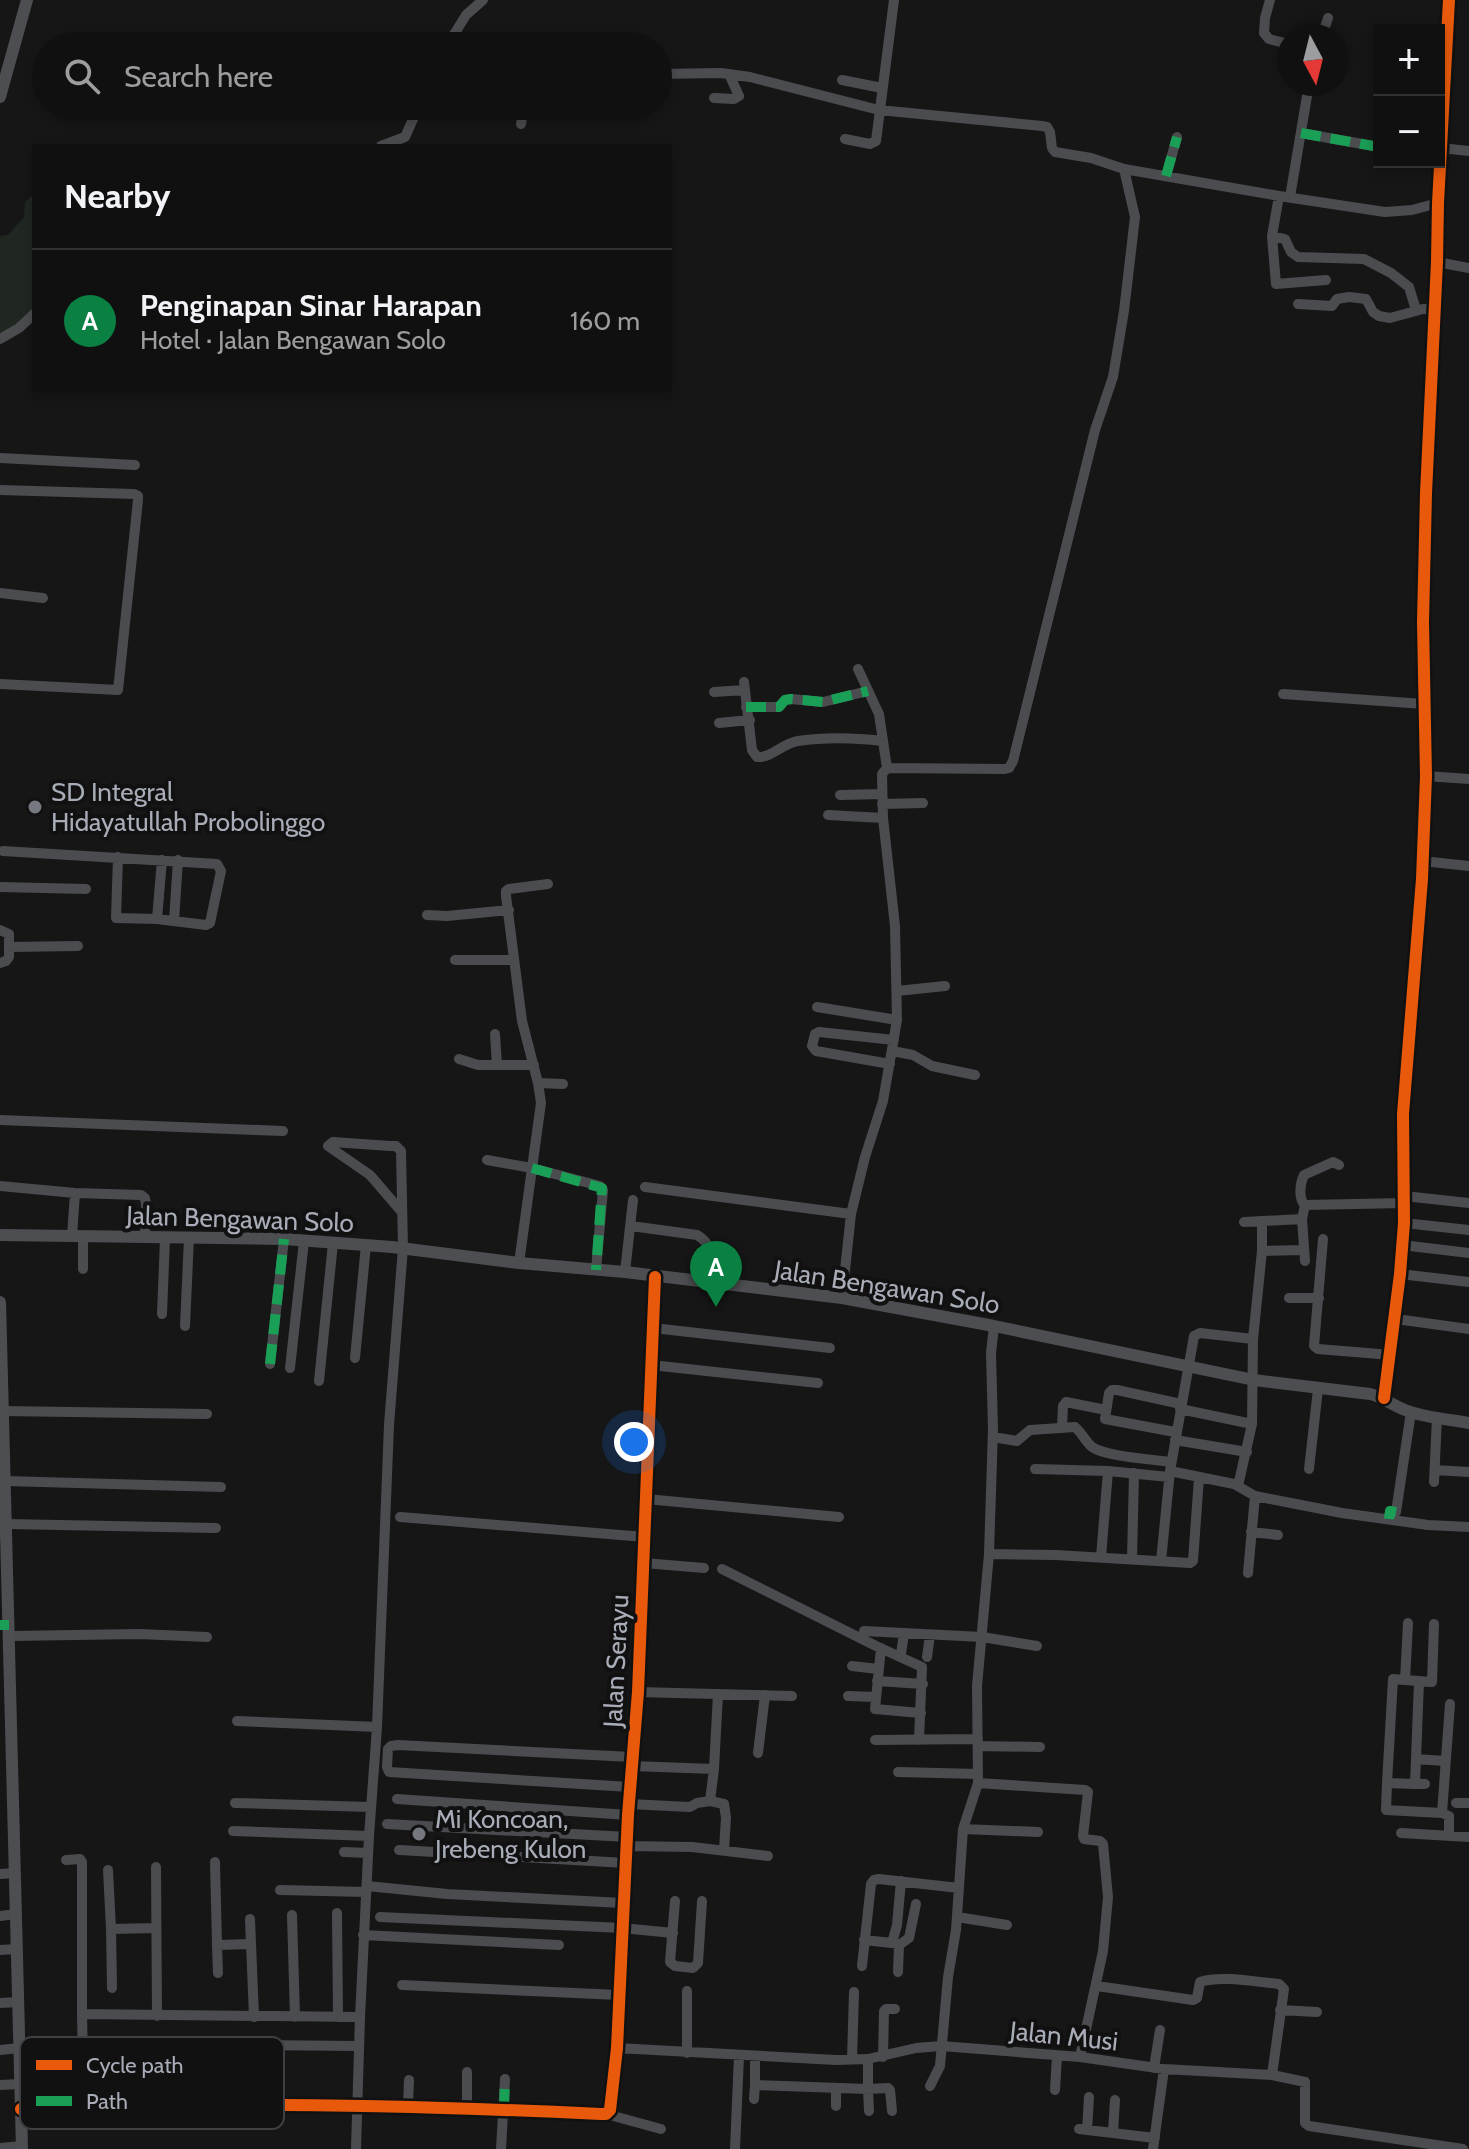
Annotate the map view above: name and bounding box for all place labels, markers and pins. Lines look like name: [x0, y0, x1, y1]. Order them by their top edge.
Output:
place label: SD Integral Hidayatullah Probolinggo: [51, 776, 325, 838]
marker: SD Integral Hidayatullah Probolinggo: [26, 798, 44, 816]
pin: A: [690, 1241, 742, 1307]
place label: Mi Koncoan, Jrebeng Kulon: [434, 1803, 586, 1865]
marker: Mi Koncoan, Jrebeng Kulon: [410, 1825, 428, 1843]

